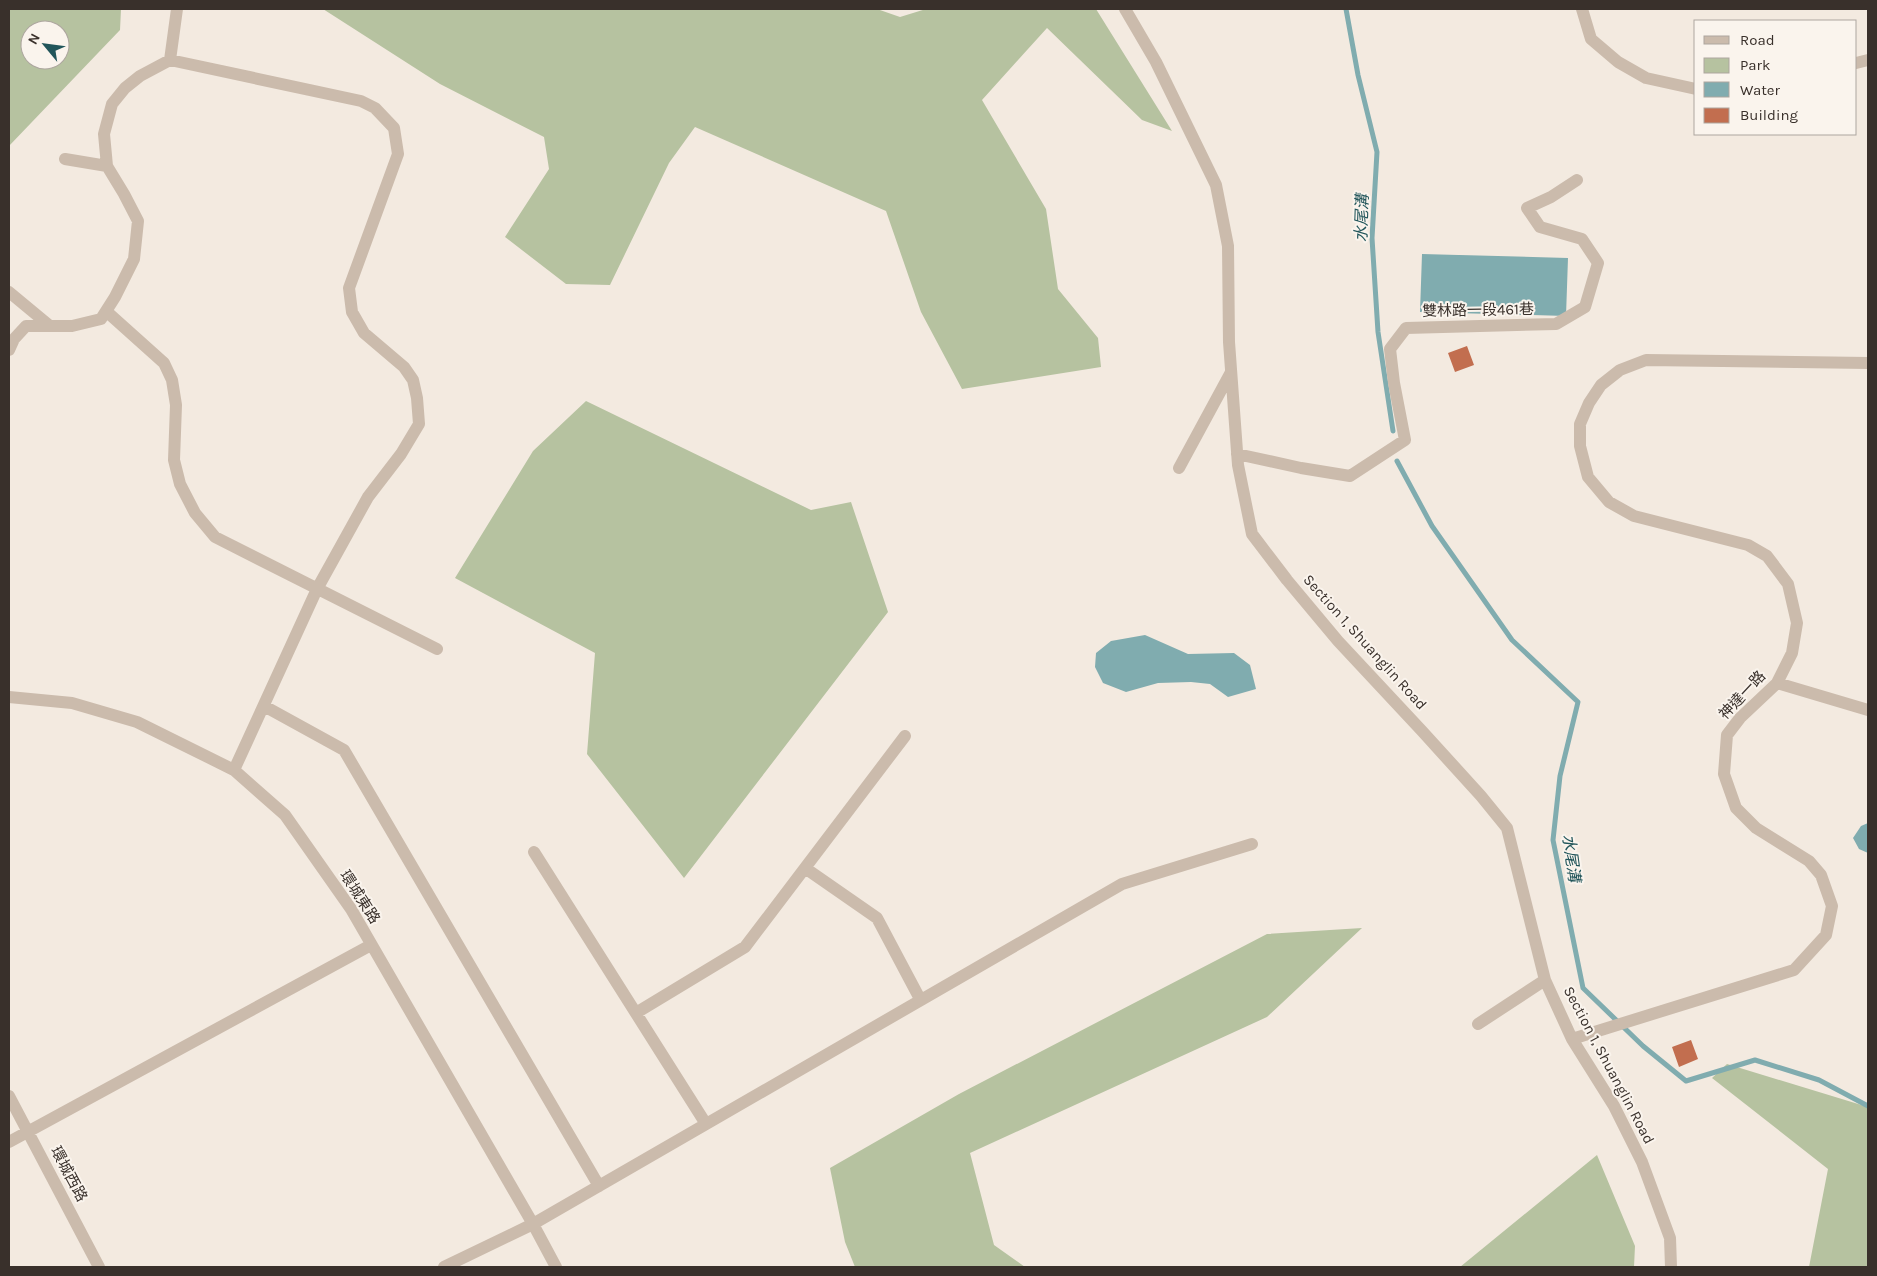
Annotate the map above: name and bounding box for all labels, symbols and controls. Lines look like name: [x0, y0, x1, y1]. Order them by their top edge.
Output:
north arrow: [20, 20, 70, 70]
legend: [1694, 20, 1857, 135]
text: N: [24, 30, 44, 47]
text: Road: [1740, 31, 1775, 49]
text: Park: [1740, 56, 1770, 74]
text: Water: [1740, 81, 1781, 99]
text: Building: [1740, 106, 1798, 124]
water label: 水尾溝: [1351, 192, 1372, 242]
street label: 雙林路一段461巷: [1422, 300, 1534, 320]
street label: Section 1, Shuanglin Road: [1299, 571, 1431, 713]
street label: 神達一路: [1715, 667, 1769, 723]
water label: 水尾溝: [1559, 833, 1585, 885]
street label: 環城東路: [336, 867, 384, 927]
street label: Section 1, Shuanglin Road: [1560, 983, 1658, 1147]
street label: 環城西路: [47, 1143, 91, 1205]

